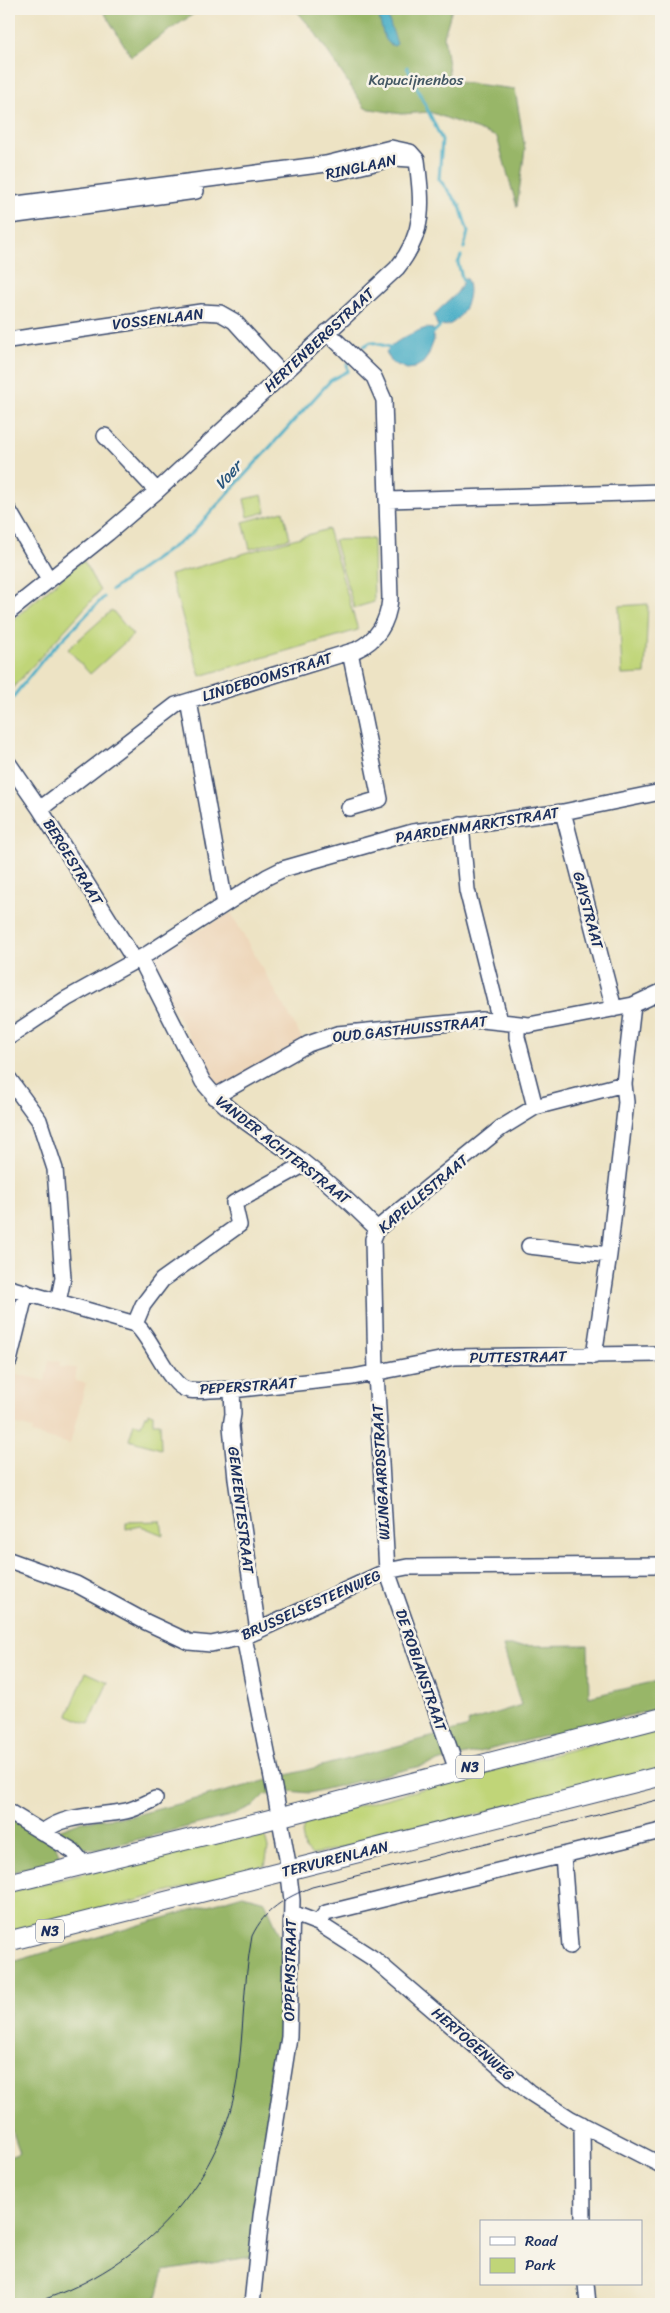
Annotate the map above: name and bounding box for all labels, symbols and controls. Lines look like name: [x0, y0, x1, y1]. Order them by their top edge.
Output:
park label: Kapucijnenbos: [368, 67, 464, 93]
street label: RINGLAAN: [323, 147, 399, 187]
street label: HERTENBERGSTRAAT: [257, 281, 381, 399]
street label: VOSSENLAAN: [111, 300, 206, 338]
water label: Voer: [207, 451, 251, 496]
street label: LINDEBOOMSTRAAT: [199, 644, 337, 709]
street label: PAARDENMARKTSTRAAT: [393, 799, 562, 851]
street label: BERGESTRAAT: [36, 814, 111, 912]
street label: GAYSTRAAT: [565, 869, 611, 953]
street label: OUD GASTHUISSTRAAT: [331, 1008, 490, 1050]
street label: VANDER ACHTERSTRAAT: [210, 1089, 357, 1212]
street label: KAPELLESTRAAT: [372, 1147, 475, 1240]
street label: PUTTESTRAAT: [469, 1343, 568, 1371]
street label: PEPERSTRAAT: [199, 1370, 299, 1402]
street label: WIJNGAARDSTRAAT: [364, 1402, 398, 1541]
street label: GEMEENTESTRAAT: [220, 1445, 262, 1576]
street label: BRUSSELSESTEENWEG: [237, 1562, 385, 1648]
street label: DE ROBIANSTRAAT: [388, 1605, 454, 1736]
road number: N3: [456, 1755, 484, 1778]
street label: TERVURENLAAN: [279, 1833, 392, 1885]
street label: OPPEMSTRAAT: [276, 1917, 304, 2021]
road number: N3: [36, 1920, 64, 1942]
street label: HERTOGENWEG: [426, 2000, 521, 2088]
legend: [480, 2220, 642, 2286]
text: Road: [525, 2228, 558, 2254]
text: Park: [525, 2252, 556, 2278]

